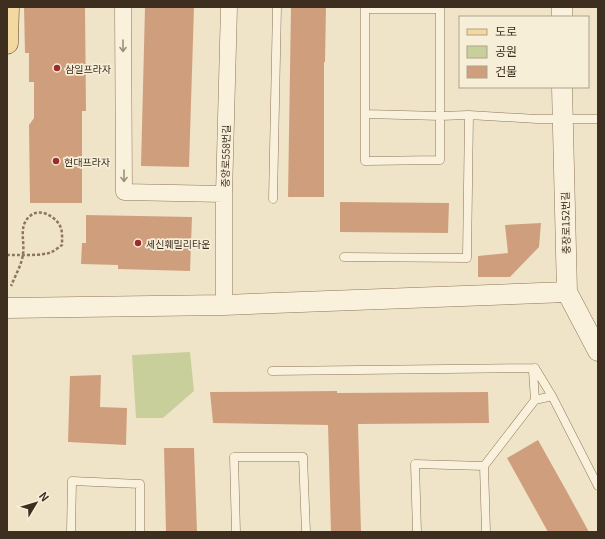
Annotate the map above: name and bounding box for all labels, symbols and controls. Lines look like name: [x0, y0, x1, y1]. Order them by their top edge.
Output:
legend: [459, 16, 589, 88]
text: 도로: [495, 22, 517, 39]
one-way arrow: [119, 39, 127, 52]
text: 공원: [495, 42, 517, 59]
place label: 삼일프라자: [65, 61, 112, 76]
text: 건물: [495, 62, 517, 79]
marker: 삼일프라자: [52, 63, 62, 73]
street label: 중앙로558번길: [217, 125, 233, 187]
place label: 현대프라자: [64, 154, 111, 169]
marker: 현대프라자: [51, 156, 61, 166]
one-way arrow: [120, 169, 128, 182]
street label: 충장로152번길: [557, 192, 573, 254]
place label: 세신훼밀리타운: [146, 236, 210, 251]
marker: 세신훼밀리타운: [133, 238, 143, 248]
north arrow: [16, 483, 56, 523]
text: N: [36, 488, 54, 504]

